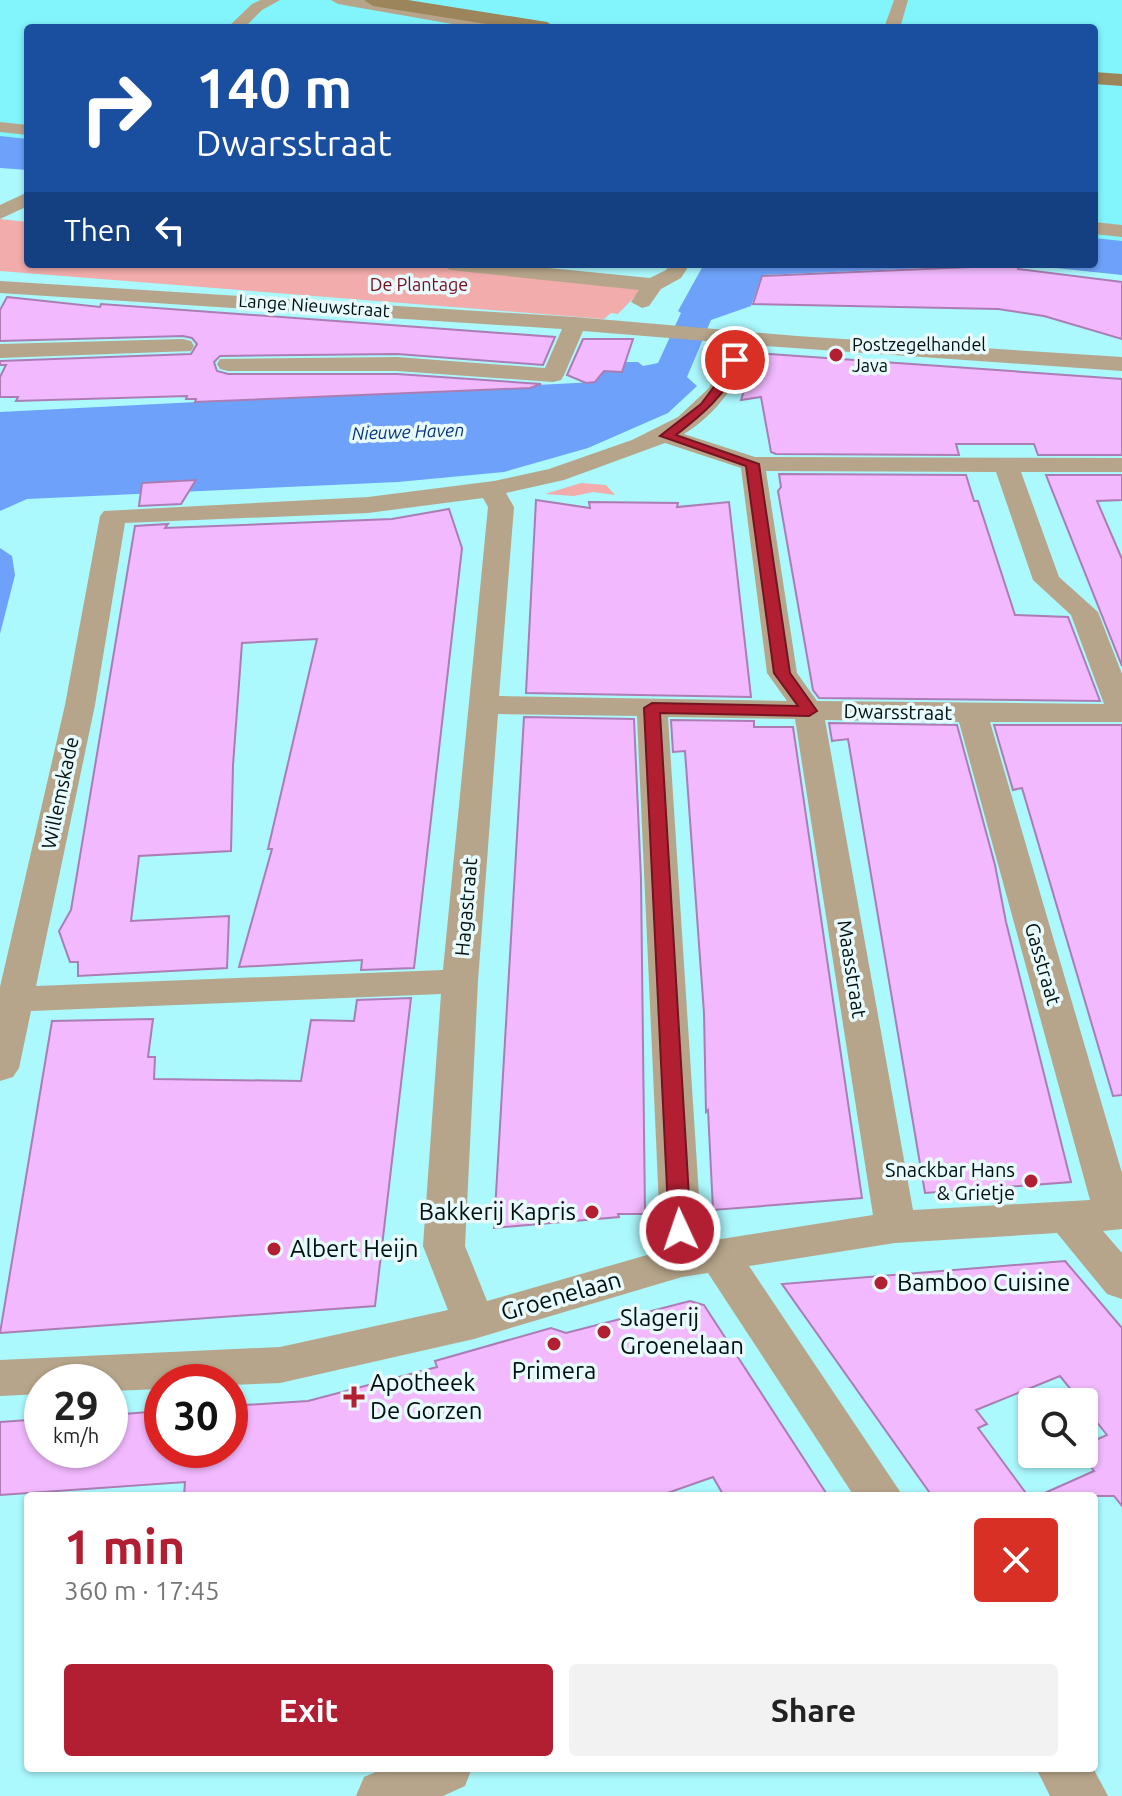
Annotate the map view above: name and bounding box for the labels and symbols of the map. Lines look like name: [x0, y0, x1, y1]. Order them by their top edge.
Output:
park label: De Plantage: [370, 274, 468, 294]
street label: Lange Nieuwstraat: [238, 290, 390, 320]
pin: [701, 326, 769, 394]
place label: Postzegelhandel Java: [852, 334, 986, 375]
marker: Postzegelhandel Java: [827, 346, 845, 364]
water label: Nieuwe Haven: [351, 419, 465, 443]
street label: Dwarsstraat: [843, 699, 953, 724]
street label: Willemskade: [36, 735, 83, 851]
street label: Hagastraat: [450, 857, 481, 957]
street label: Maasstraat: [833, 918, 872, 1020]
street label: Gasstraat: [1021, 920, 1066, 1008]
place label: Snackbar Hans & Grietje: [885, 1158, 1015, 1204]
marker: Snackbar Hans & Grietje: [1022, 1172, 1040, 1190]
position arrow: [638, 1188, 722, 1272]
place label: Bakkerij Kapris: [419, 1198, 576, 1225]
marker: Bakkerij Kapris: [583, 1203, 601, 1221]
place label: Albert Heijn: [290, 1235, 419, 1262]
marker: Albert Heijn: [265, 1240, 283, 1258]
street label: Groenelaan: [498, 1265, 624, 1326]
place label: Bamboo Cuisine: [897, 1269, 1070, 1296]
marker: Bamboo Cuisine: [872, 1274, 890, 1292]
place label: Slagerij Groenelaan: [620, 1304, 744, 1359]
marker: Slagerij Groenelaan: [595, 1323, 613, 1341]
marker: Primera: [545, 1335, 563, 1353]
place label: Primera: [512, 1357, 596, 1384]
speed limit sign: 30: [144, 1364, 248, 1468]
place label: Apotheek De Gorzen: [370, 1369, 483, 1424]
marker: Apotheek De Gorzen: [345, 1388, 363, 1406]

